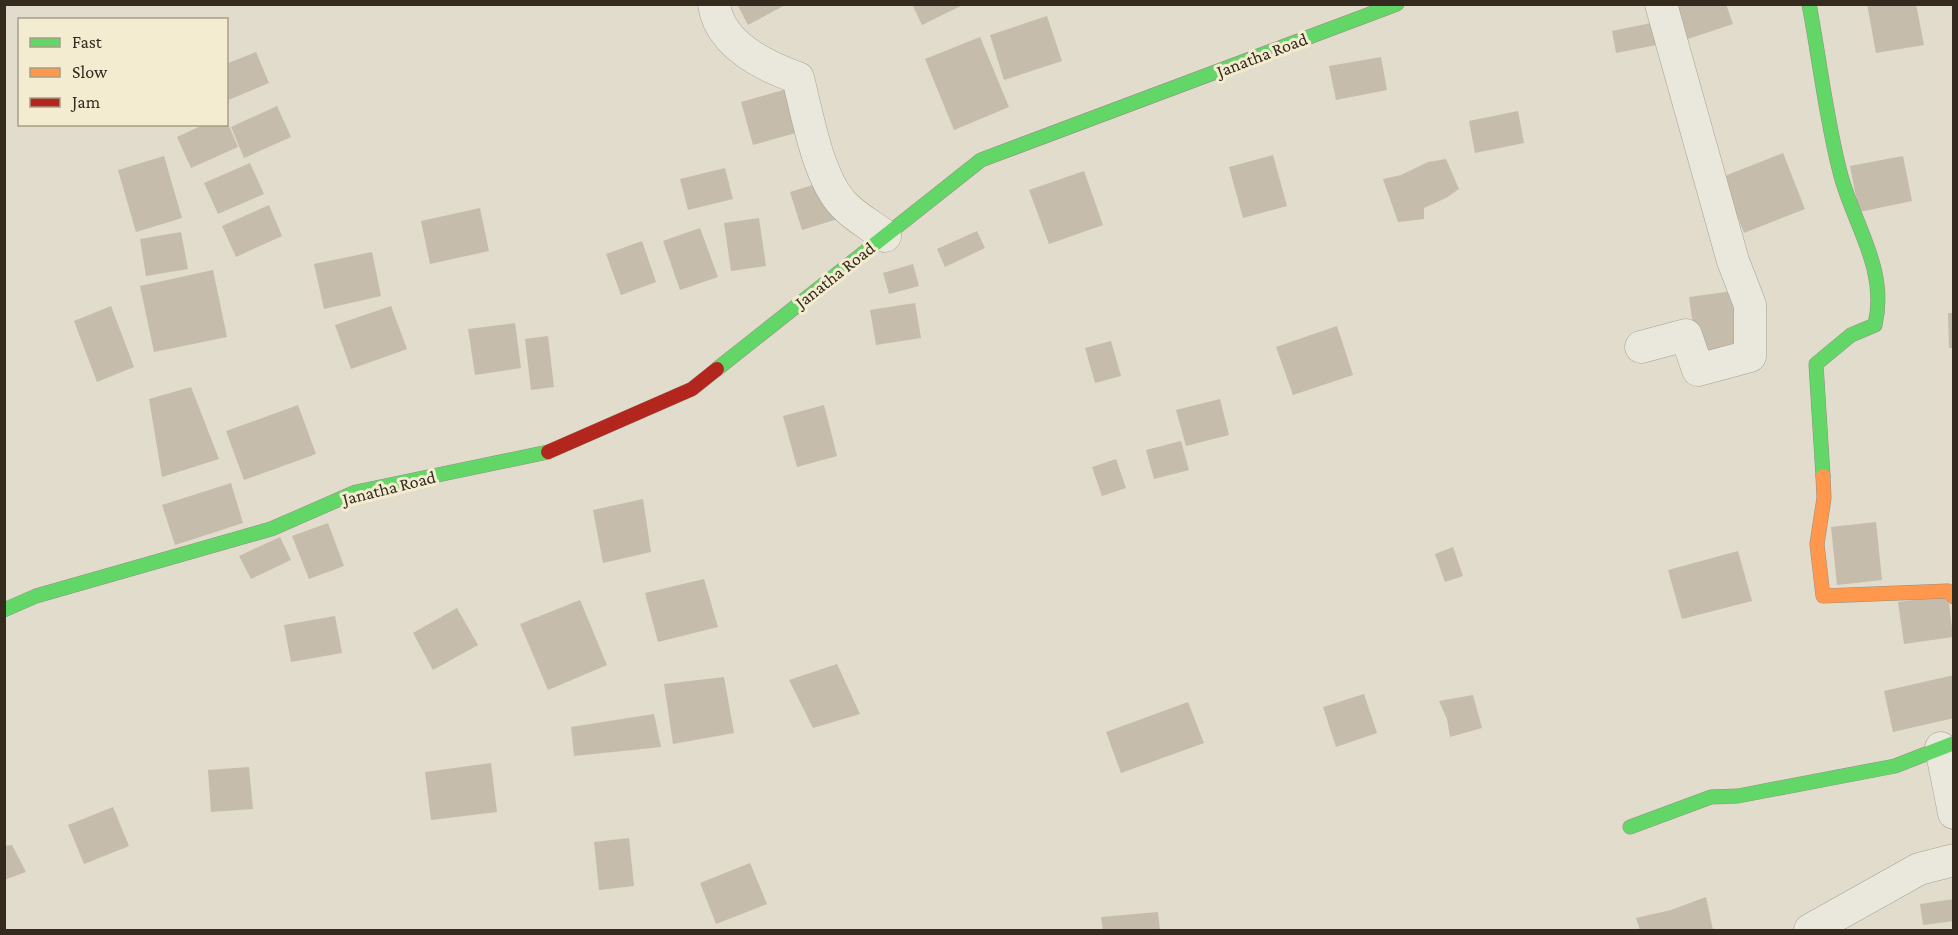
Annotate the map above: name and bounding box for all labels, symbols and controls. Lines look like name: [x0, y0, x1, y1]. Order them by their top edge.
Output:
legend: [18, 18, 228, 126]
street label: Janatha Road: [1212, 28, 1311, 82]
text: Fast: [72, 32, 103, 52]
text: Slow: [72, 62, 108, 82]
text: Jam: [70, 92, 101, 112]
street label: Janatha Road: [790, 237, 879, 314]
street label: Janatha Road: [338, 467, 438, 510]

